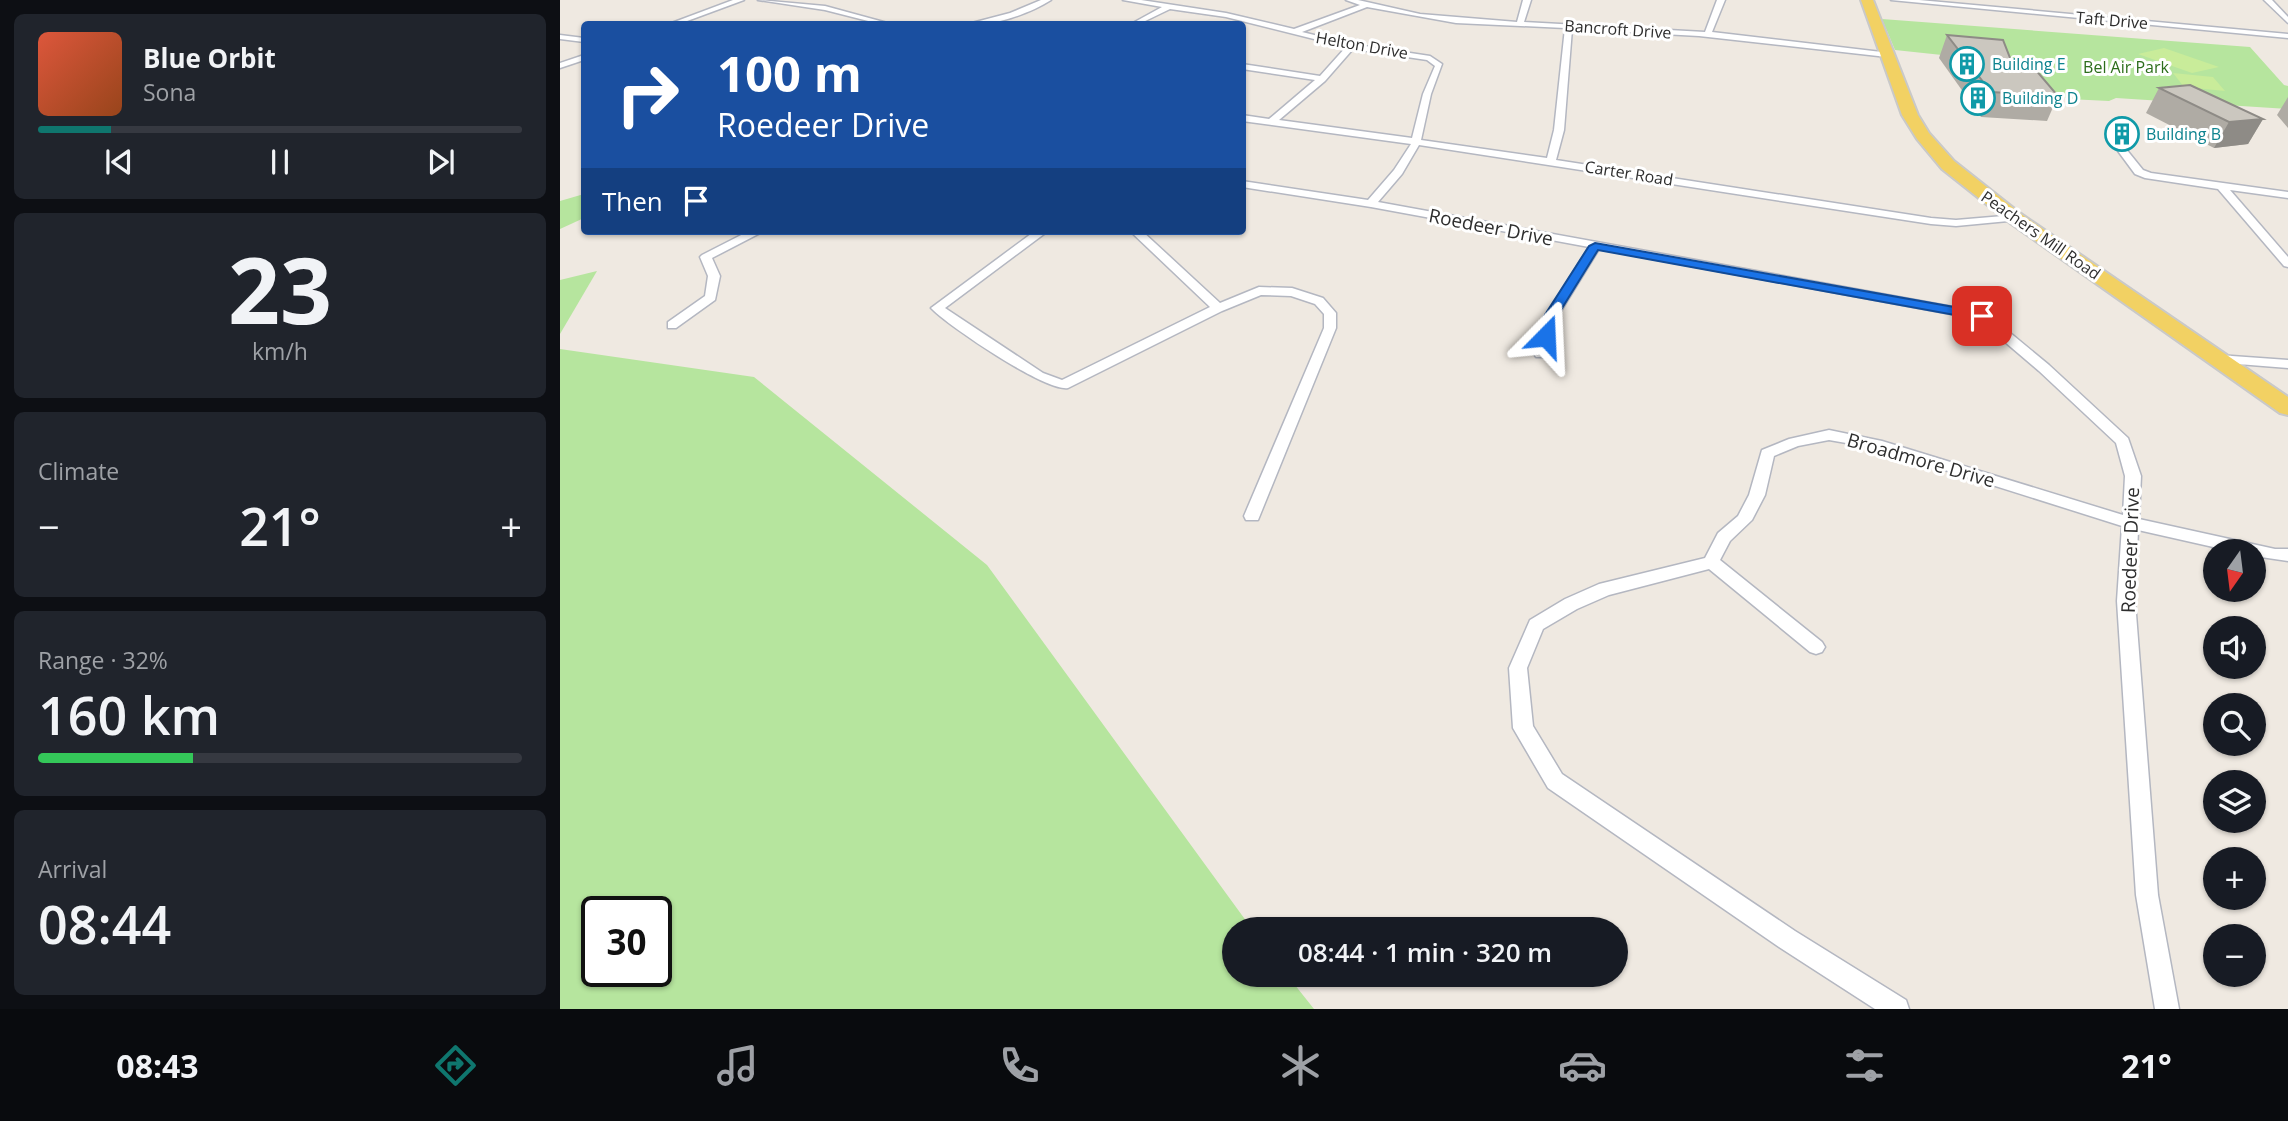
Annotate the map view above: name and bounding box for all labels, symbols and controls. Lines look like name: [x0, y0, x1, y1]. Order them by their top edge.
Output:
street label: Taft Drive: [2075, 6, 2149, 34]
street label: Bancroft Drive: [1564, 14, 1672, 44]
street label: Helton Drive: [1314, 26, 1410, 64]
text: Blue Orbit: [143, 40, 276, 76]
text: 100 m: [717, 40, 862, 106]
building icon: Building E: [1948, 45, 1986, 83]
icon: right: [602, 49, 693, 140]
place label: Building E: [1992, 53, 2066, 75]
park label: Bel Air Park: [2083, 56, 2170, 78]
text: Sona: [143, 76, 196, 108]
building icon: Building D: [1959, 79, 1997, 117]
place label: Building D: [2002, 87, 2078, 109]
text: Roedeer Drive: [717, 103, 929, 146]
building icon: Building B: [2103, 115, 2141, 153]
place label: Building B: [2146, 123, 2221, 145]
icon: previous: [100, 143, 138, 181]
icon: pause: [261, 143, 299, 181]
icon: next: [422, 143, 460, 181]
street label: Carter Road: [1583, 155, 1675, 191]
icon: arrive: [677, 182, 715, 220]
text: Then: [602, 183, 663, 219]
street label: Peachers Mill Road: [1977, 186, 2105, 284]
street label: Roedeer Drive: [1427, 202, 1555, 252]
text: 23: [228, 227, 332, 351]
pin: [1952, 286, 2012, 346]
icon: arrive: [1963, 297, 2001, 335]
position arrow: [1509, 299, 1583, 373]
text: km/h: [252, 335, 308, 367]
street label: Broadmore Drive: [1844, 426, 1998, 494]
text: Climate: [38, 455, 119, 487]
street label: Roedeer Drive: [2115, 487, 2145, 613]
text: 21°: [239, 490, 321, 561]
text: −: [38, 500, 60, 552]
text: +: [500, 500, 522, 552]
north arrow: [2203, 539, 2266, 602]
map controls: [2203, 539, 2266, 987]
button: sound: [2203, 616, 2266, 679]
text: Range · 32%: [38, 644, 168, 676]
text: 160 km: [38, 679, 220, 750]
button: search: [2203, 693, 2266, 756]
button: layers: [2203, 770, 2266, 833]
button: +: [2203, 847, 2266, 910]
text: Arrival: [38, 853, 107, 885]
text: 08:44: [38, 888, 171, 959]
speed limit sign: 30: [581, 896, 672, 987]
button: −: [2203, 924, 2266, 987]
text: 08:44 · 1 min · 320 m: [1298, 934, 1552, 970]
icon: directions: [431, 1041, 480, 1090]
icon: music: [713, 1041, 762, 1090]
icon: phone: [995, 1041, 1044, 1090]
icon: climate: [1276, 1041, 1325, 1090]
icon: car: [1558, 1041, 1607, 1090]
icon: filters: [1840, 1041, 1889, 1090]
text: 08:43: [116, 1044, 199, 1087]
text: 21°: [2121, 1044, 2172, 1087]

